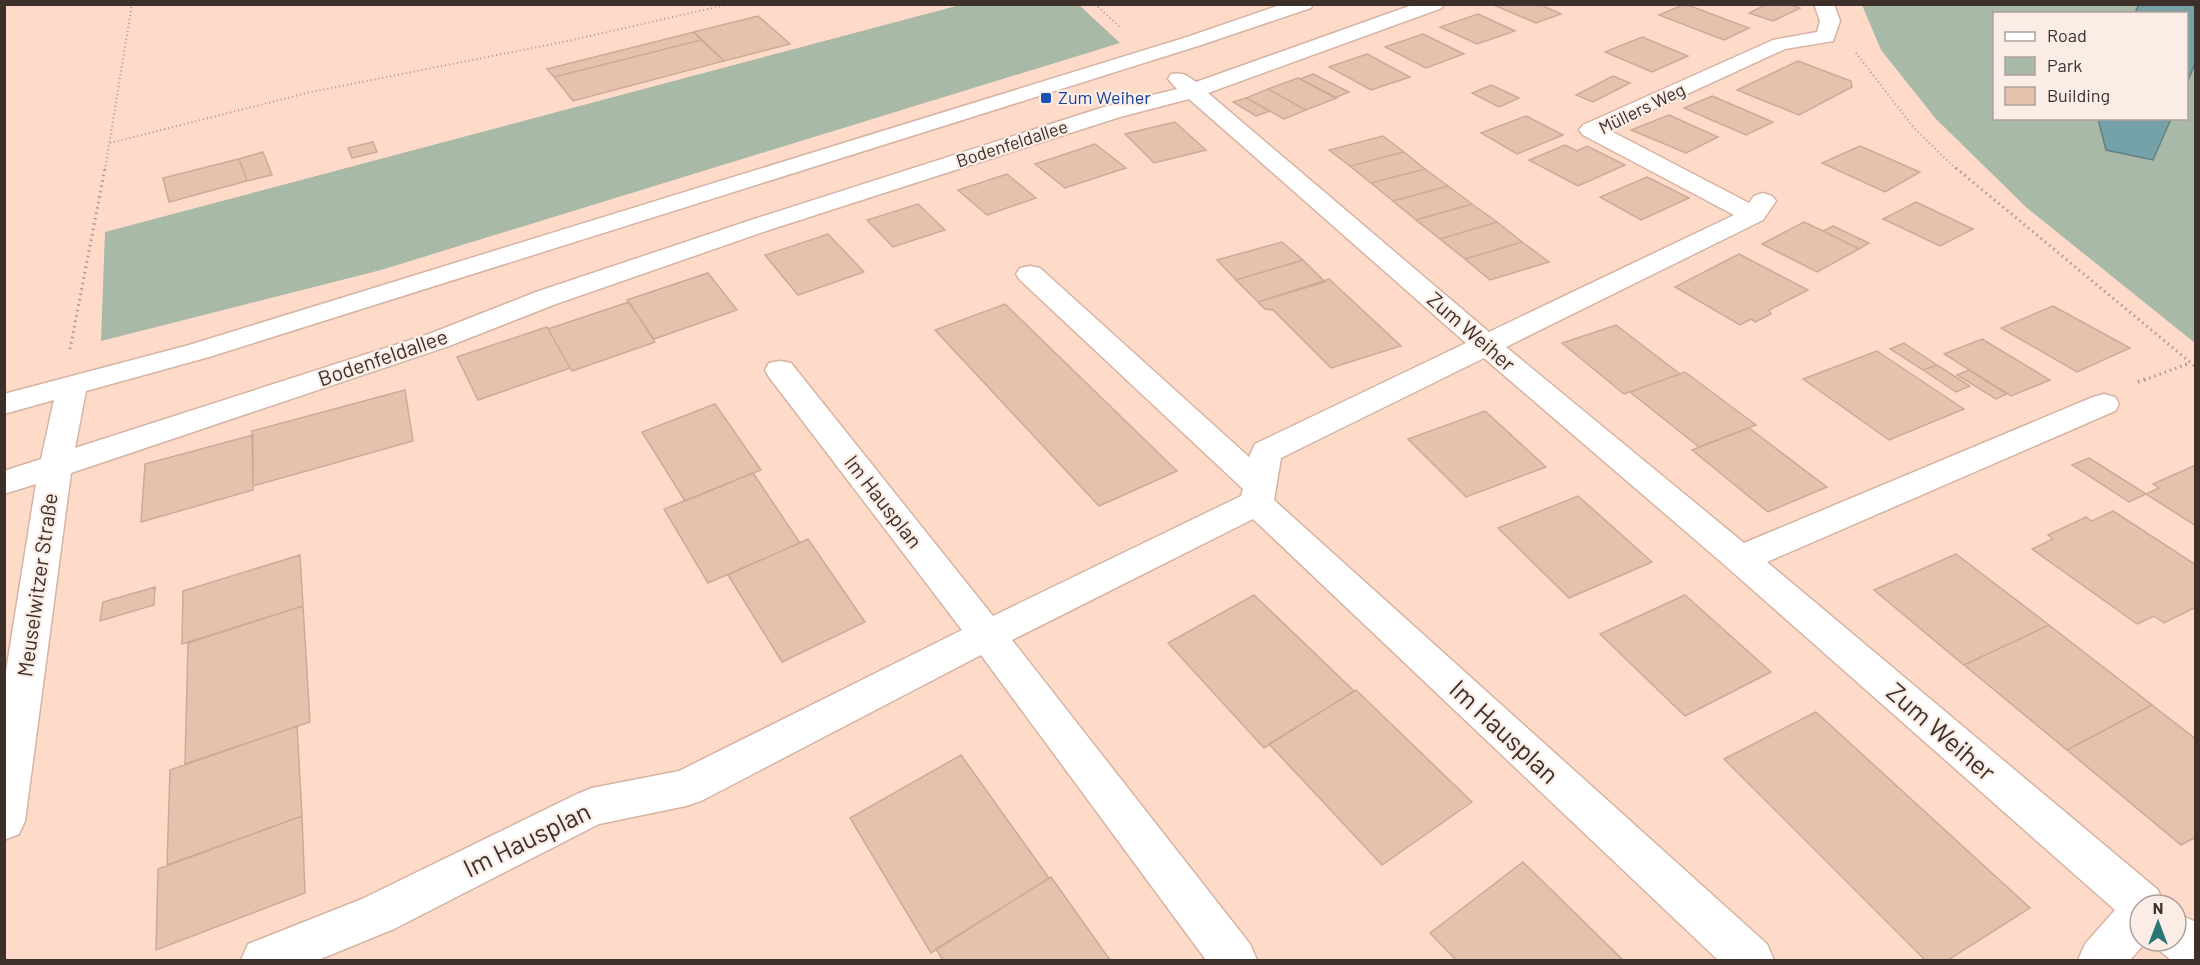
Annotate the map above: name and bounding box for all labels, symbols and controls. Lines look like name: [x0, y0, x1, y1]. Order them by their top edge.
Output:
legend: [1993, 12, 2188, 120]
text: Road: [2047, 24, 2087, 46]
text: Park: [2047, 54, 2082, 76]
street label: Müllers Weg: [1595, 78, 1688, 138]
text: Building: [2047, 84, 2110, 106]
place label: Zum Weiher: [1058, 86, 1151, 108]
marker: Zum Weiher: [1039, 91, 1053, 105]
street label: Bodenfeldallee: [953, 115, 1070, 171]
street label: Zum Weiher: [1423, 286, 1521, 376]
street label: Bodenfeldallee: [314, 323, 451, 390]
street label: Im Hausplan: [840, 450, 928, 553]
street label: Meuselwitzer Straße: [11, 491, 62, 678]
street label: Im Hausplan: [1444, 673, 1566, 789]
street label: Zum Weiher: [1881, 675, 2003, 787]
street label: Im Hausplan: [458, 795, 595, 883]
north arrow: [2128, 893, 2188, 953]
text: N: [2153, 898, 2163, 917]

